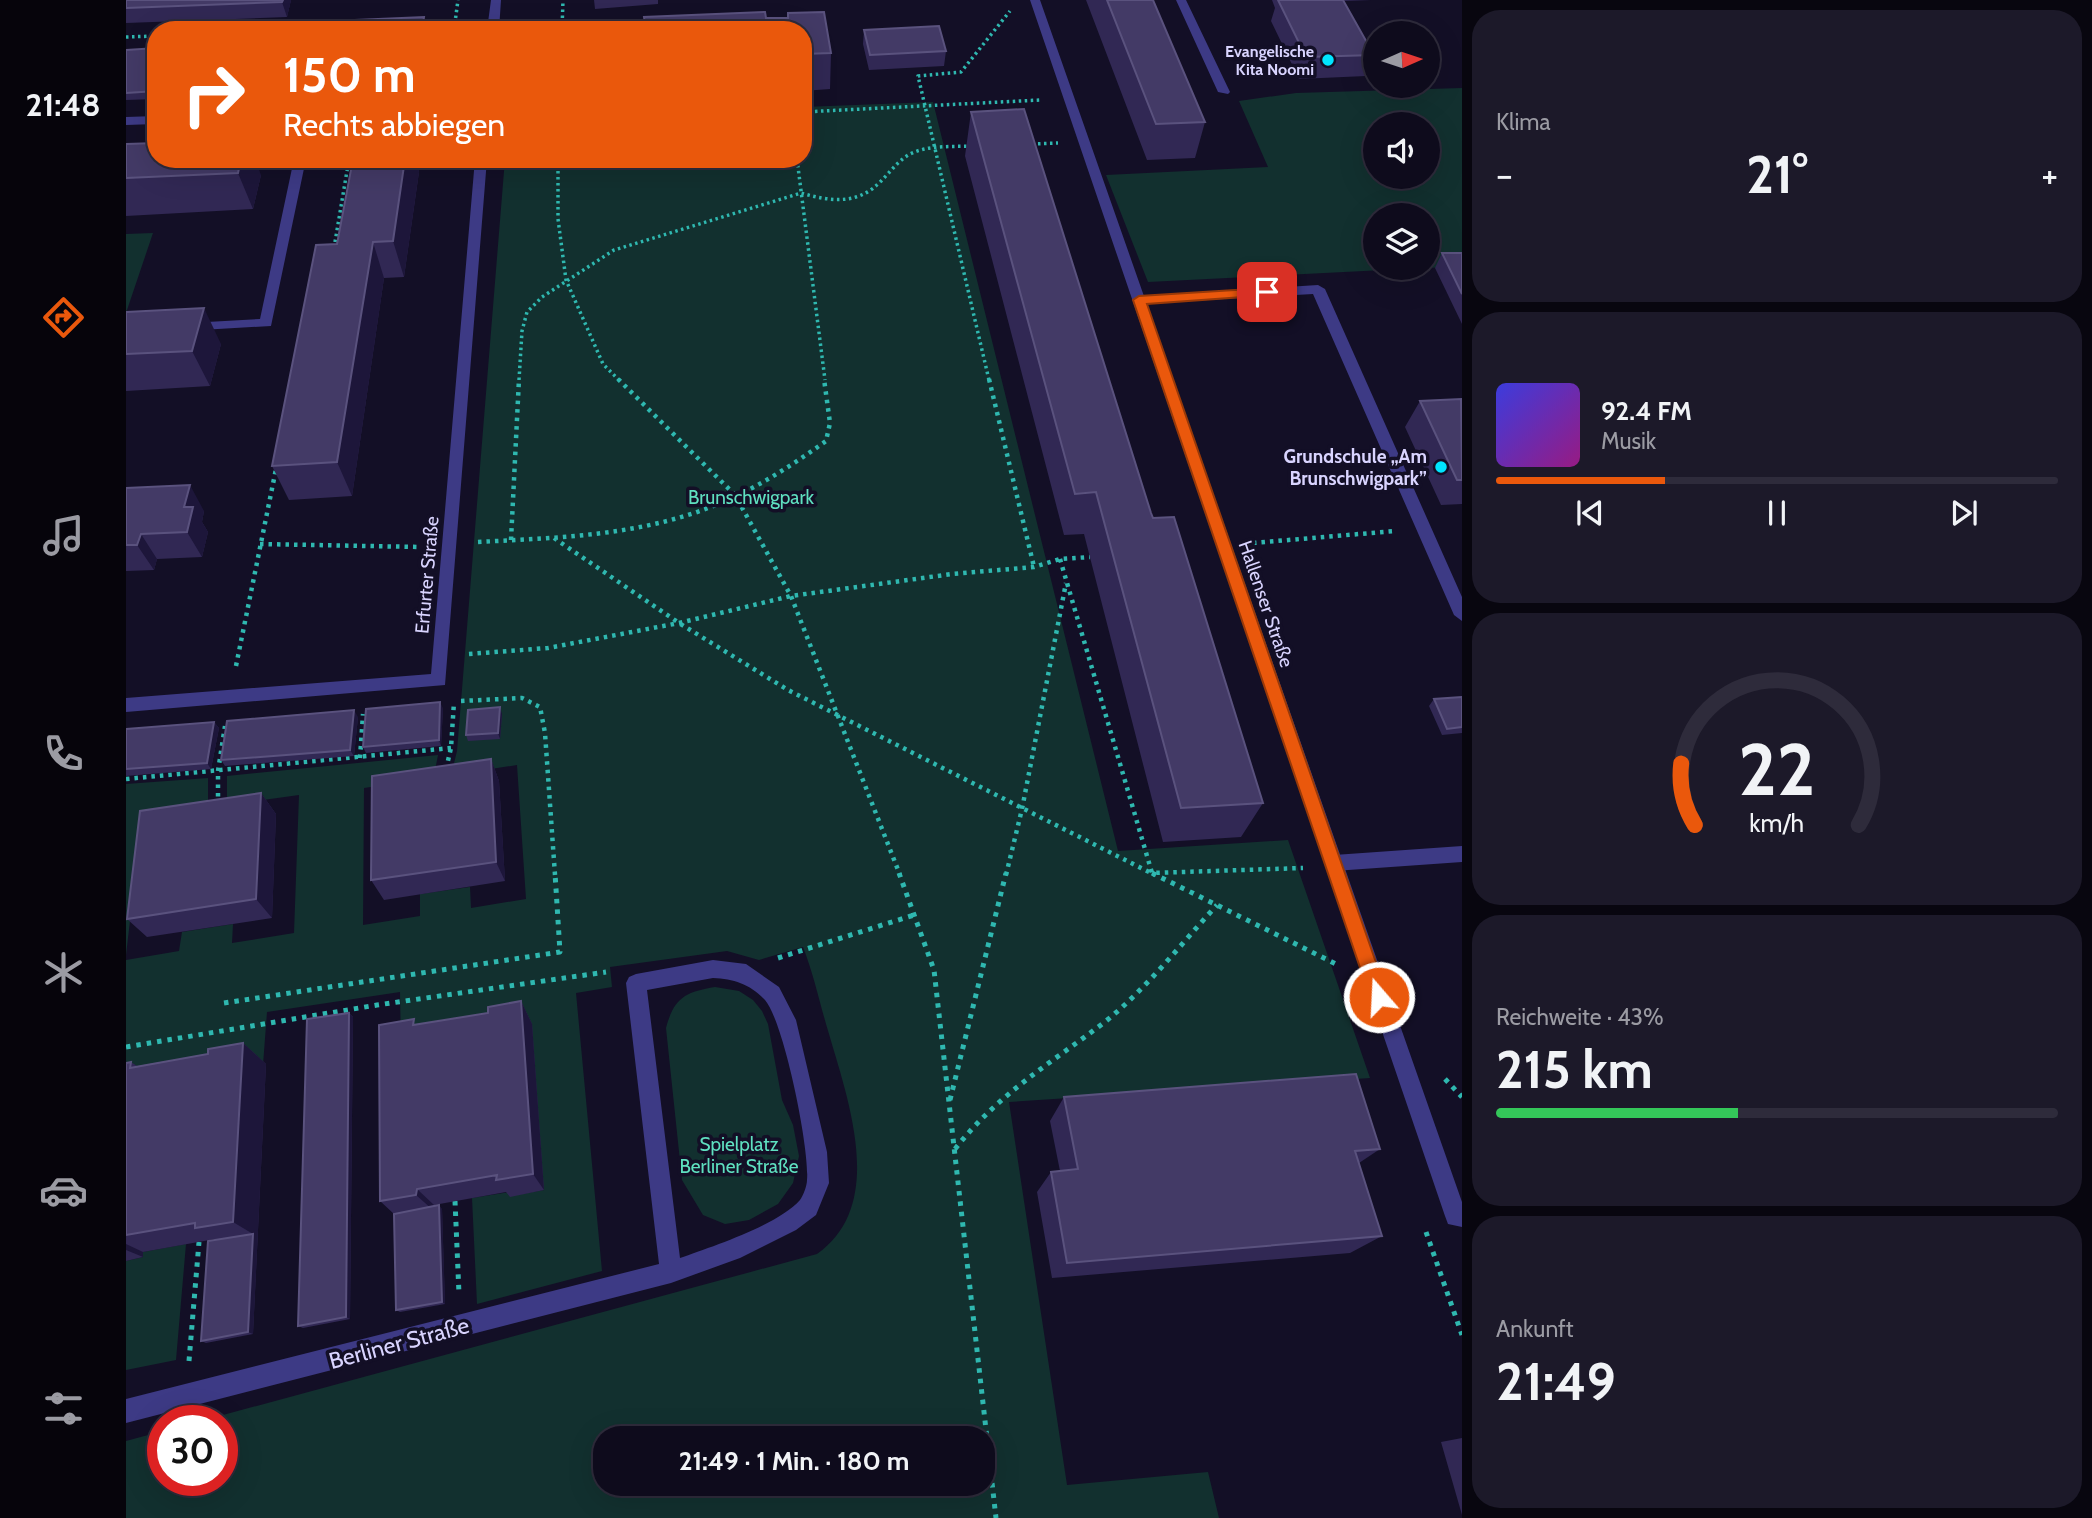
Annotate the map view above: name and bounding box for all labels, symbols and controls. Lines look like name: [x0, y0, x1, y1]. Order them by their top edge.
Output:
north arrow: [1363, 21, 1440, 98]
map controls: [1363, 21, 1440, 280]
place label: Evangelische Kita Noomi: [1225, 42, 1314, 79]
text: 150 m: [283, 45, 416, 104]
icon: right: [168, 49, 259, 140]
marker: Evangelische Kita Noomi: [1320, 52, 1336, 68]
text: 21:48: [25, 85, 101, 124]
text: Rechts abbiegen: [283, 105, 505, 144]
text: Klima: [1496, 108, 1551, 136]
button: sound: [1363, 112, 1440, 189]
text: 21°: [1746, 143, 1808, 206]
text: −: [1496, 151, 1513, 198]
text: +: [2041, 151, 2058, 198]
button: layers: [1363, 203, 1440, 280]
pin: [1237, 262, 1297, 322]
icon: arrive: [1248, 273, 1286, 311]
icon: directions: [39, 293, 88, 342]
text: 92.4 FM: [1601, 395, 1692, 427]
text: Musik: [1601, 427, 1656, 455]
place label: Grundschule „Am Brunschwigpark”: [1284, 445, 1427, 490]
marker: Grundschule „Am Brunschwigpark”: [1433, 459, 1449, 475]
park label: Brunschwigpark: [688, 486, 814, 509]
icon: previous: [1571, 494, 1609, 532]
icon: pause: [1758, 494, 1796, 532]
icon: next: [1945, 494, 1983, 532]
icon: music: [39, 511, 88, 560]
street label: Erfurter Straße: [410, 515, 444, 635]
street label: Hallenser Straße: [1234, 538, 1298, 671]
text: 22: [1738, 725, 1816, 813]
icon: phone: [39, 729, 88, 778]
text: km/h: [1750, 808, 1804, 838]
icon: climate: [39, 948, 88, 997]
position arrow: [1342, 960, 1416, 1034]
text: Reichweite · 43%: [1496, 1003, 1664, 1031]
text: 215 km: [1496, 1038, 1653, 1101]
park label: Spielplatz Berliner Straße: [679, 1133, 799, 1178]
icon: car: [39, 1166, 88, 1215]
street label: Berliner Straße: [326, 1311, 472, 1375]
text: Ankunft: [1496, 1315, 1574, 1343]
text: 21:49: [1496, 1350, 1616, 1413]
icon: filters: [39, 1384, 88, 1433]
speed limit sign: 30: [147, 1405, 238, 1496]
text: 21:49 · 1 Min. · 180 m: [679, 1445, 909, 1477]

